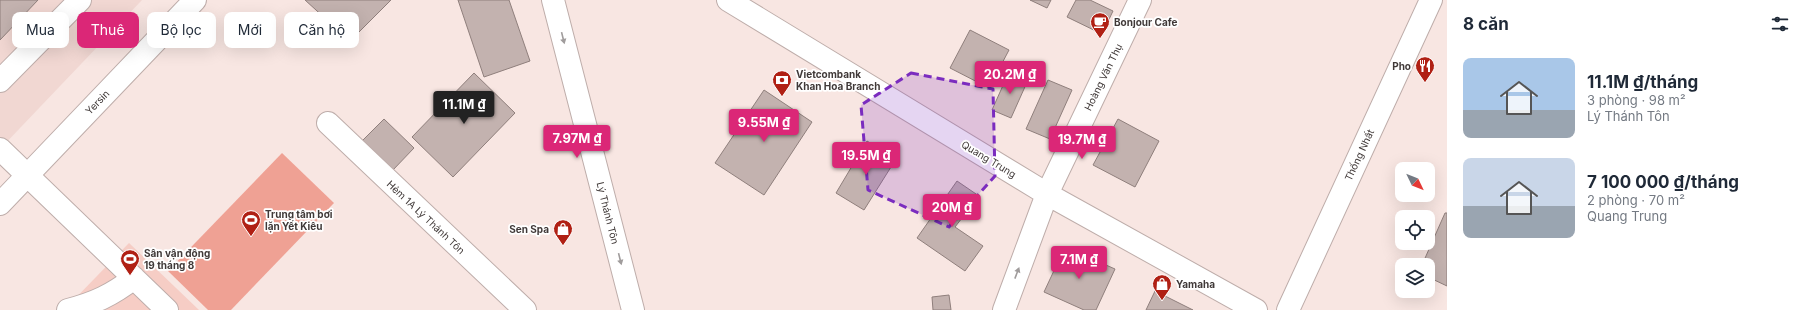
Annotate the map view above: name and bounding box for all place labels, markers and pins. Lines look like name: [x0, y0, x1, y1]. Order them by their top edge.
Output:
cafe icon: Bonjour Cafe: [1089, 11, 1111, 39]
place label: Bonjour Cafe: [1114, 16, 1177, 28]
restaurant icon: Pho: [1414, 55, 1436, 83]
place label: Pho: [1392, 60, 1411, 72]
pin: 20.2M ₫: [973, 61, 1047, 95]
place label: Vietcombank Khan Hoa Branch: [796, 68, 880, 92]
bank icon: Vietcombank Khan Hoa Branch: [771, 69, 793, 97]
pin: 11.1M ₫: [427, 91, 501, 125]
pin: 9.55M ₫: [727, 109, 801, 143]
pin: 7.97M ₫: [540, 125, 614, 159]
pin: 19.7M ₫: [1045, 126, 1119, 160]
pin: 19.5M ₫: [829, 142, 903, 176]
pin: 20M ₫: [924, 194, 980, 228]
place label: Trung tâm bơi lặn Yết Kiêu: [265, 208, 333, 233]
sports icon: Trung tâm bơi lặn Yết Kiêu: [240, 209, 262, 237]
shop icon: Sen Spa: [552, 218, 574, 246]
place label: Sen Spa: [509, 223, 549, 235]
pin: 7.1M ₫: [1046, 246, 1112, 280]
place label: Sân vận động 19 tháng 8: [144, 247, 210, 272]
sports icon: Sân vận động 19 tháng 8: [119, 248, 141, 276]
shop icon: Yamaha: [1151, 273, 1173, 301]
place label: Yamaha: [1176, 278, 1215, 290]

